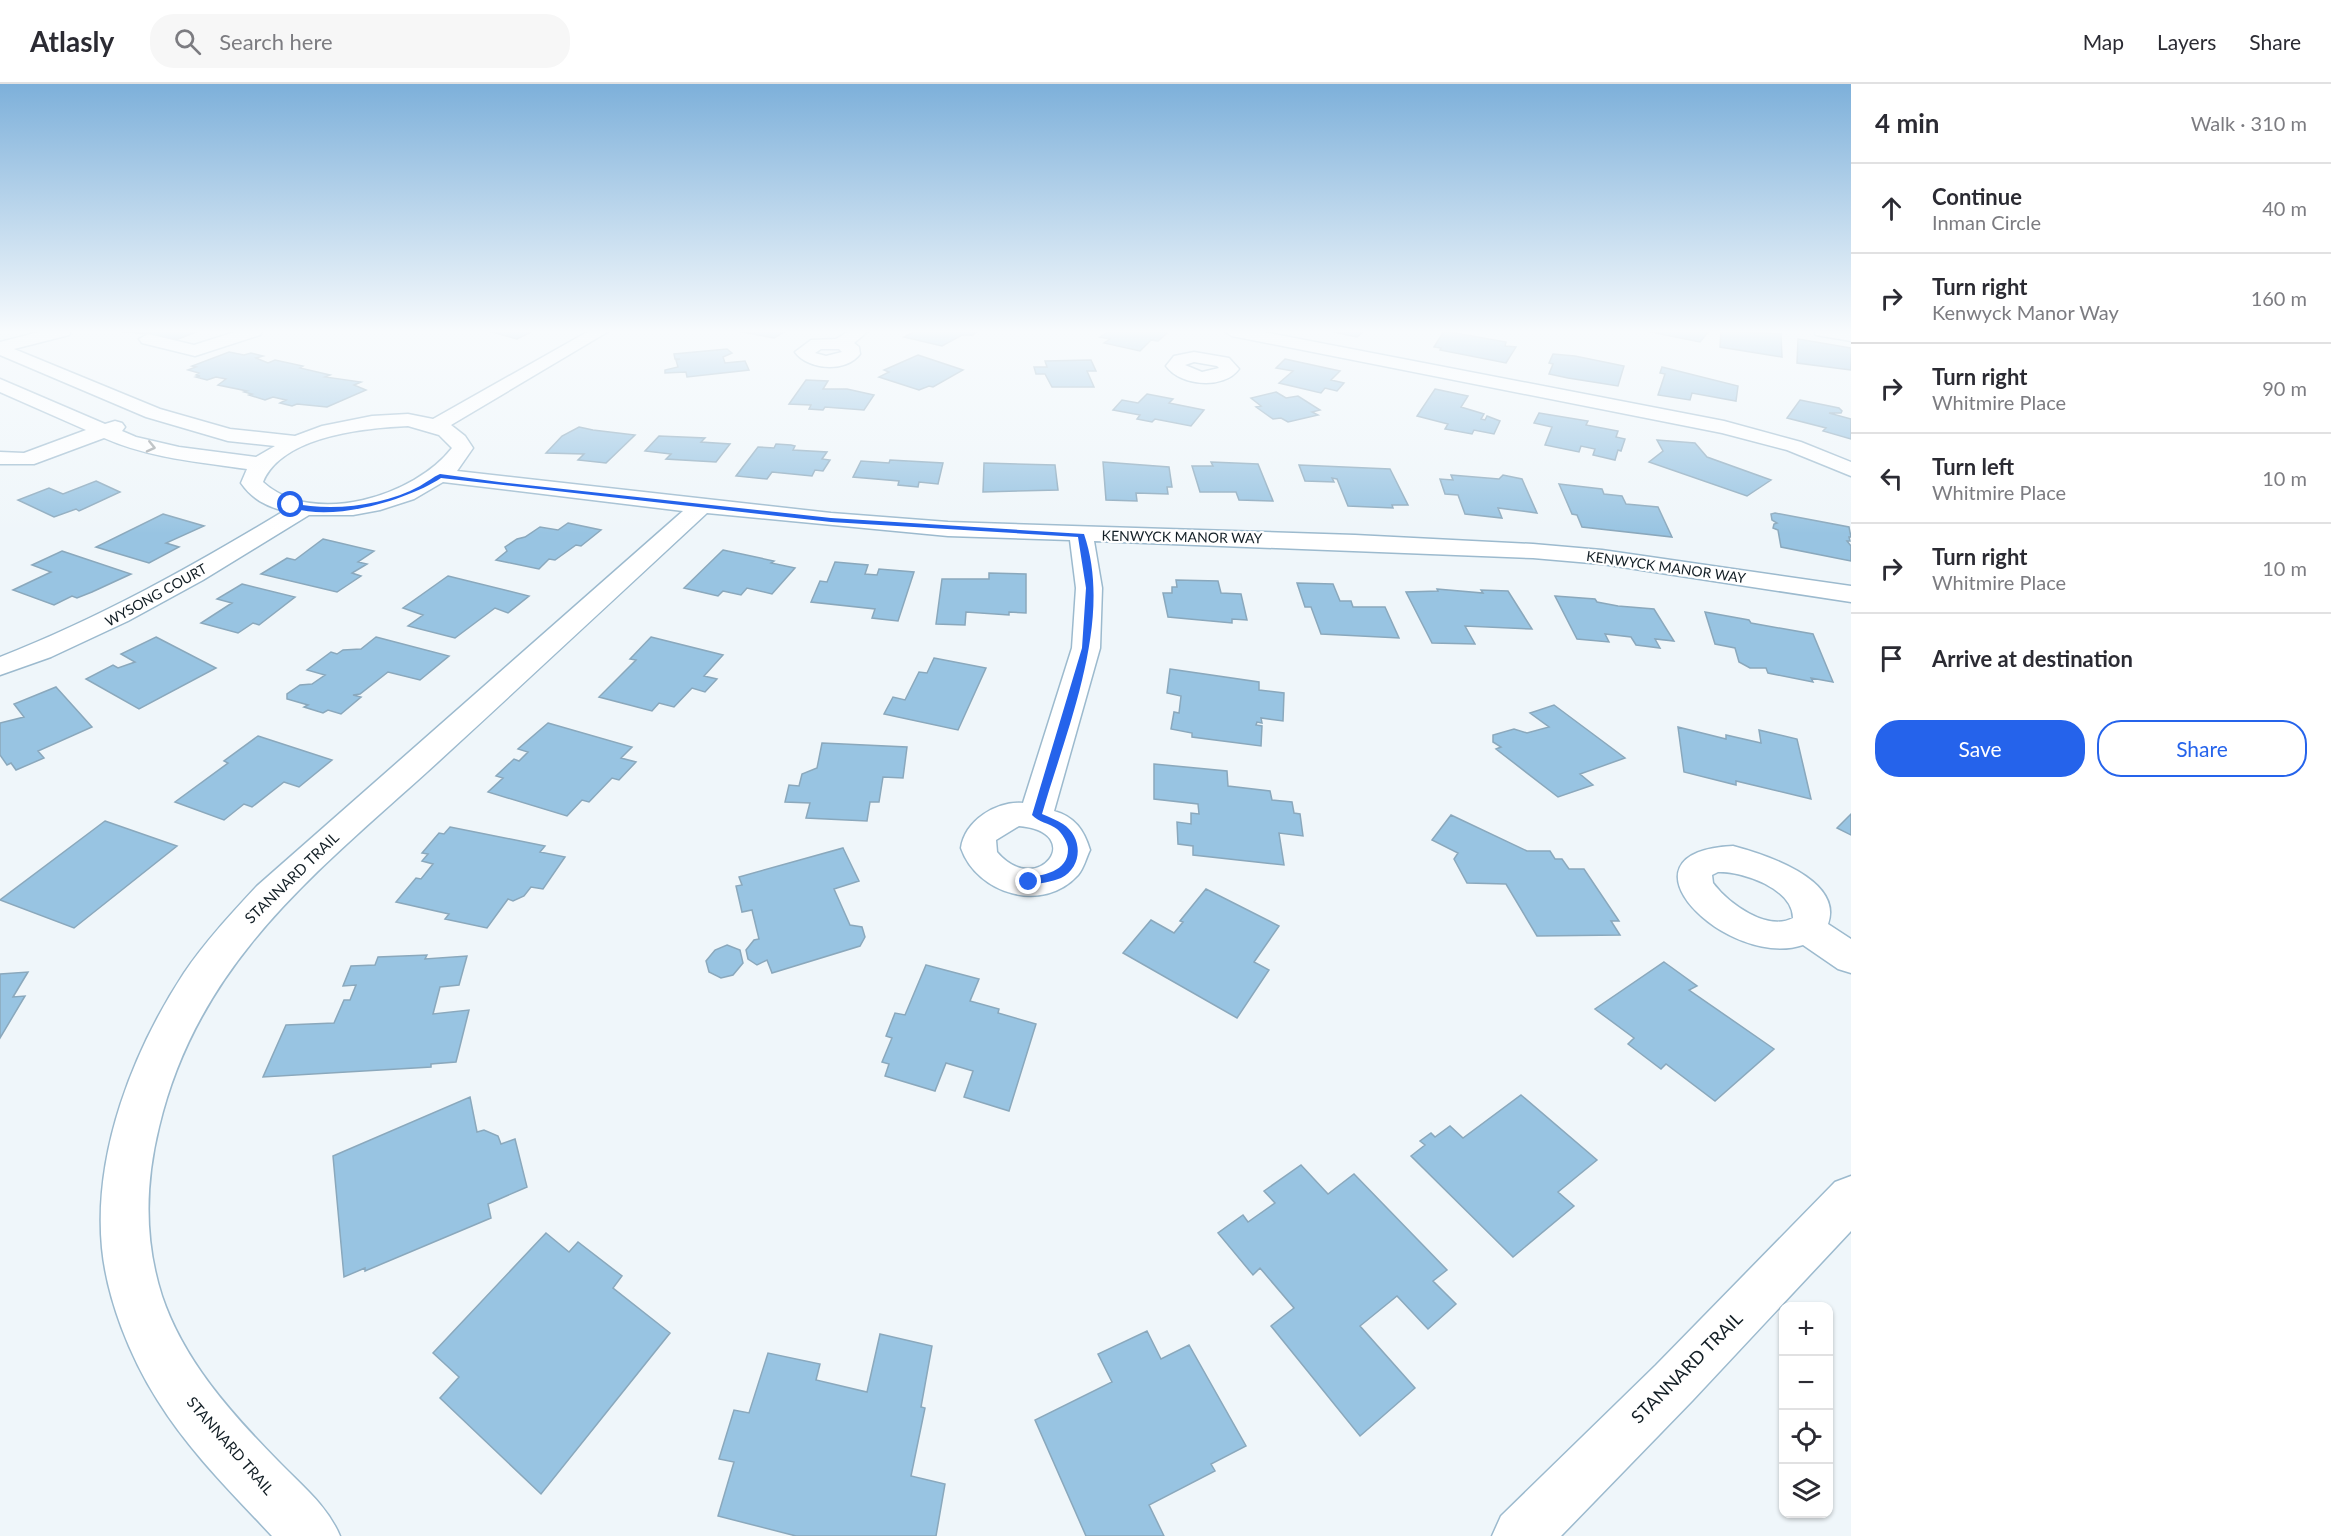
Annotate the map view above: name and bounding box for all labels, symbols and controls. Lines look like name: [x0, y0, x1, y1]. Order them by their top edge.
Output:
search box: [150, 14, 570, 68]
text: Atlasly: [30, 24, 114, 58]
icon: search: [171, 25, 204, 58]
text: Search here: [219, 28, 333, 55]
text: Map: [2083, 29, 2124, 54]
text: Layers: [2157, 29, 2216, 54]
text: Share: [2249, 29, 2301, 54]
text: 4 min: [1875, 107, 1939, 139]
text: Walk · 310 m: [2191, 111, 2307, 135]
text: Continue: [1932, 183, 2022, 210]
icon: ahead: [1875, 192, 1908, 225]
text: 40 m: [2262, 196, 2307, 220]
text: Inman Circle: [1932, 210, 2041, 234]
text: Turn right: [1932, 273, 2027, 300]
icon: right: [1875, 282, 1908, 315]
text: 160 m: [2251, 286, 2307, 310]
text: Kenwyck Manor Way: [1932, 300, 2119, 324]
text: Turn right: [1932, 363, 2027, 390]
icon: right: [1875, 372, 1908, 405]
text: 90 m: [2262, 376, 2307, 400]
text: Whitmire Place: [1932, 390, 2066, 414]
one-way arrow: [146, 440, 156, 453]
text: Turn left: [1932, 453, 2014, 480]
icon: left: [1875, 462, 1908, 495]
text: 10 m: [2262, 466, 2307, 490]
text: Whitmire Place: [1932, 480, 2066, 504]
route start: [277, 491, 303, 517]
street label: KENWYCK MANOR WAY: [1102, 527, 1263, 546]
text: Turn right: [1932, 543, 2027, 570]
street label: KENWYCK MANOR WAY: [1585, 547, 1747, 586]
icon: right: [1875, 552, 1908, 585]
text: 10 m: [2262, 556, 2307, 580]
street label: WYSONG COURT: [102, 559, 210, 630]
text: Whitmire Place: [1932, 570, 2066, 594]
icon: arrive: [1875, 642, 1908, 675]
text: Arrive at destination: [1932, 645, 2133, 672]
button: Save: [1875, 720, 2085, 777]
button: Share: [2097, 720, 2307, 777]
street label: STANNARD TRAIL: [241, 828, 342, 927]
route end: [1015, 868, 1041, 894]
map controls: [1779, 1302, 1833, 1518]
button: +: [1779, 1302, 1833, 1356]
street label: STANNARD TRAIL: [1626, 1307, 1747, 1428]
button: −: [1779, 1356, 1833, 1410]
street label: STANNARD TRAIL: [183, 1393, 278, 1498]
button: locate: [1779, 1410, 1833, 1464]
button: layers: [1779, 1464, 1833, 1518]

